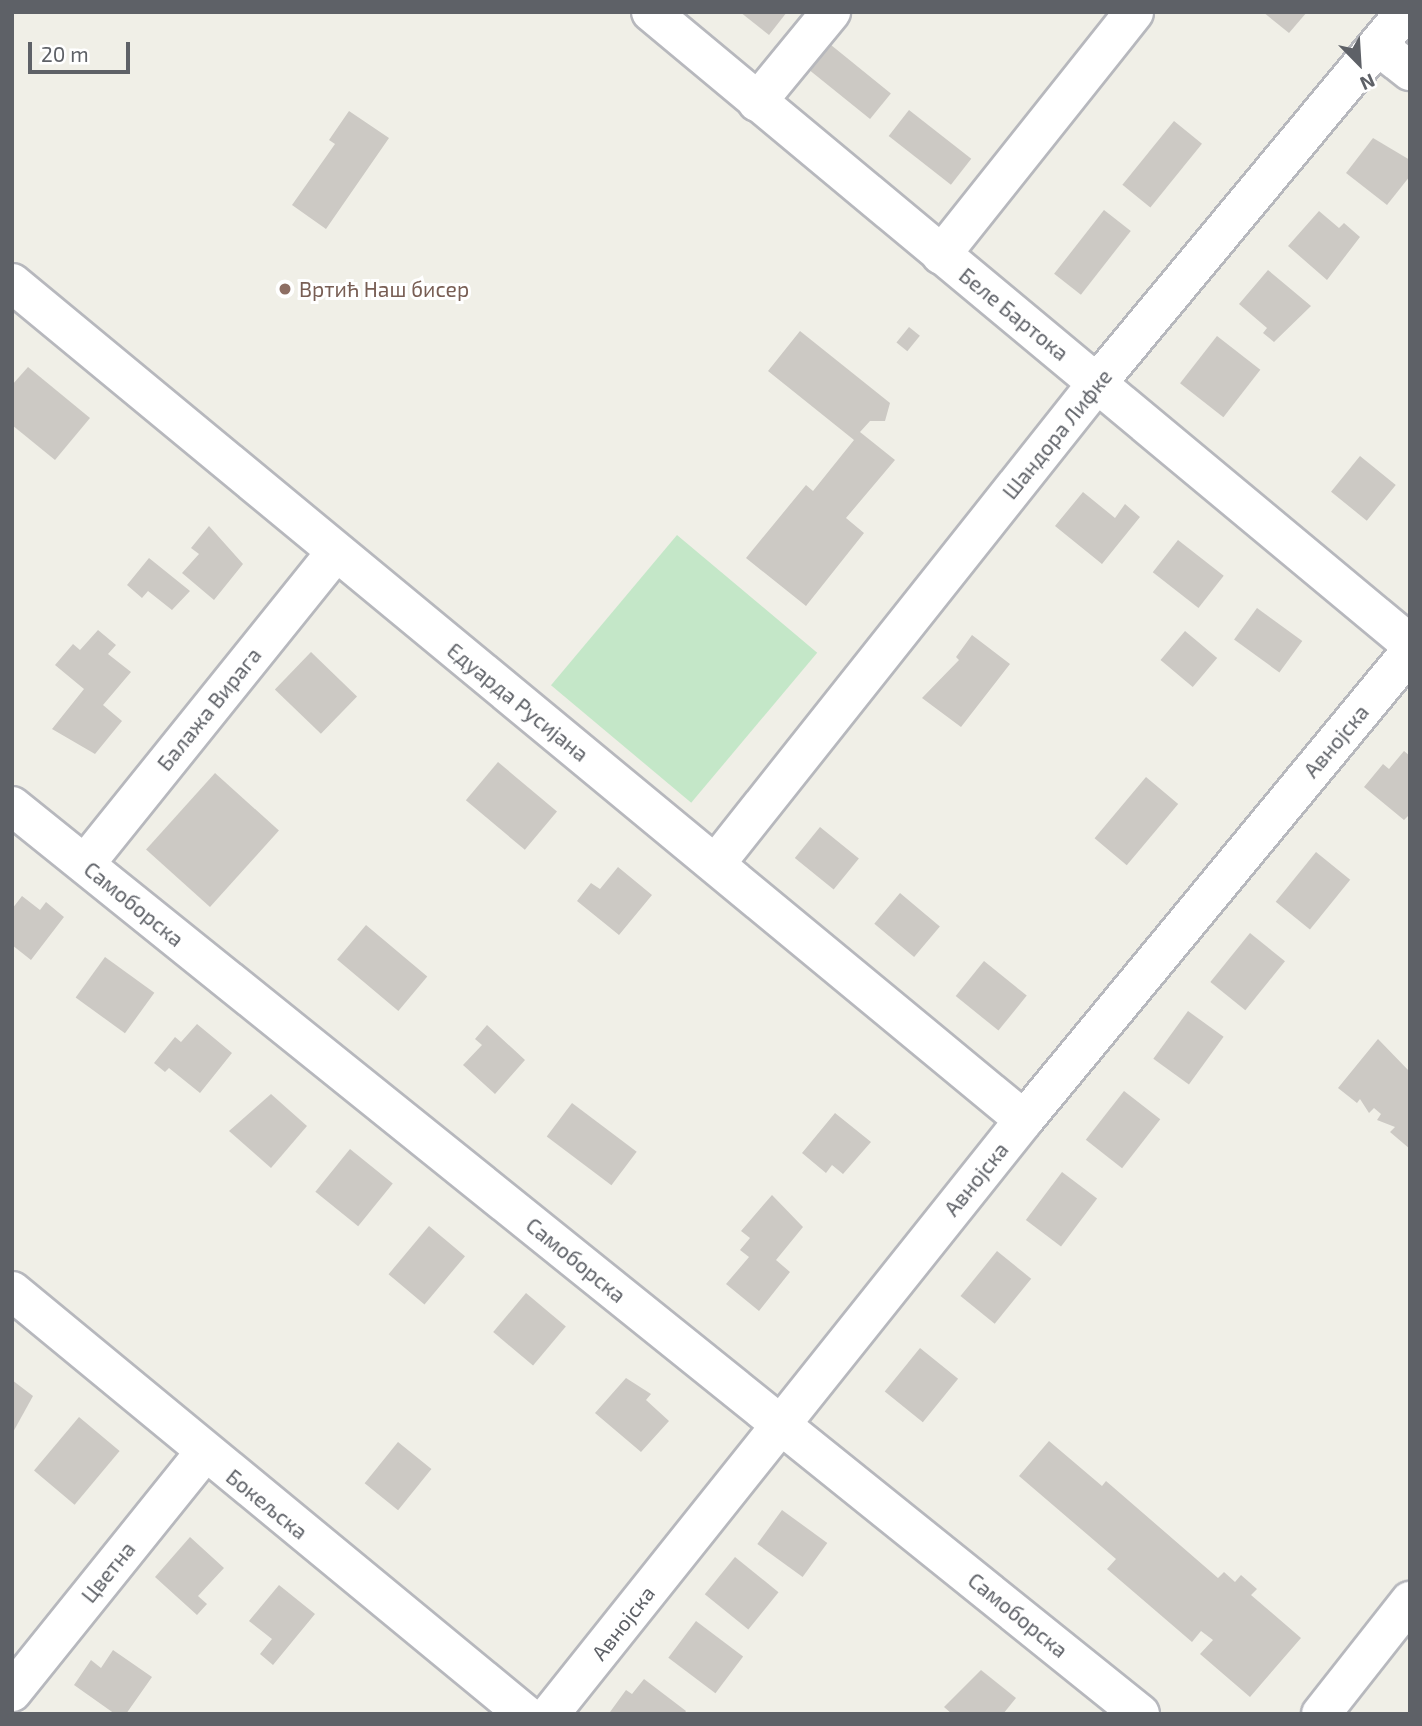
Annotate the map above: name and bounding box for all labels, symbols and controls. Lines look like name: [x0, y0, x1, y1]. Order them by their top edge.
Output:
scale bar: [32, 28, 133, 72]
north arrow: [1324, 28, 1394, 98]
text: 20 m: [41, 41, 89, 66]
text: N: [1357, 69, 1379, 96]
street label: Беле Бартока: [954, 262, 1074, 366]
place label: Вртић Наш бисер: [299, 276, 469, 302]
marker: Вртић Наш бисер: [277, 281, 293, 297]
street label: Шандора Лифке: [997, 364, 1117, 504]
street label: Едуарда Русијана: [442, 637, 594, 767]
street label: Балажа Вирага: [152, 642, 266, 776]
street label: Авнојска: [1298, 699, 1374, 783]
street label: Самоборска: [79, 856, 189, 952]
street label: Авнојска: [939, 1137, 1013, 1221]
street label: Самоборска: [521, 1212, 631, 1308]
street label: Бокељска: [221, 1464, 313, 1544]
street label: Цветна: [76, 1536, 140, 1608]
street label: Самоборска: [963, 1567, 1073, 1663]
street label: Авнојска: [586, 1581, 660, 1665]

